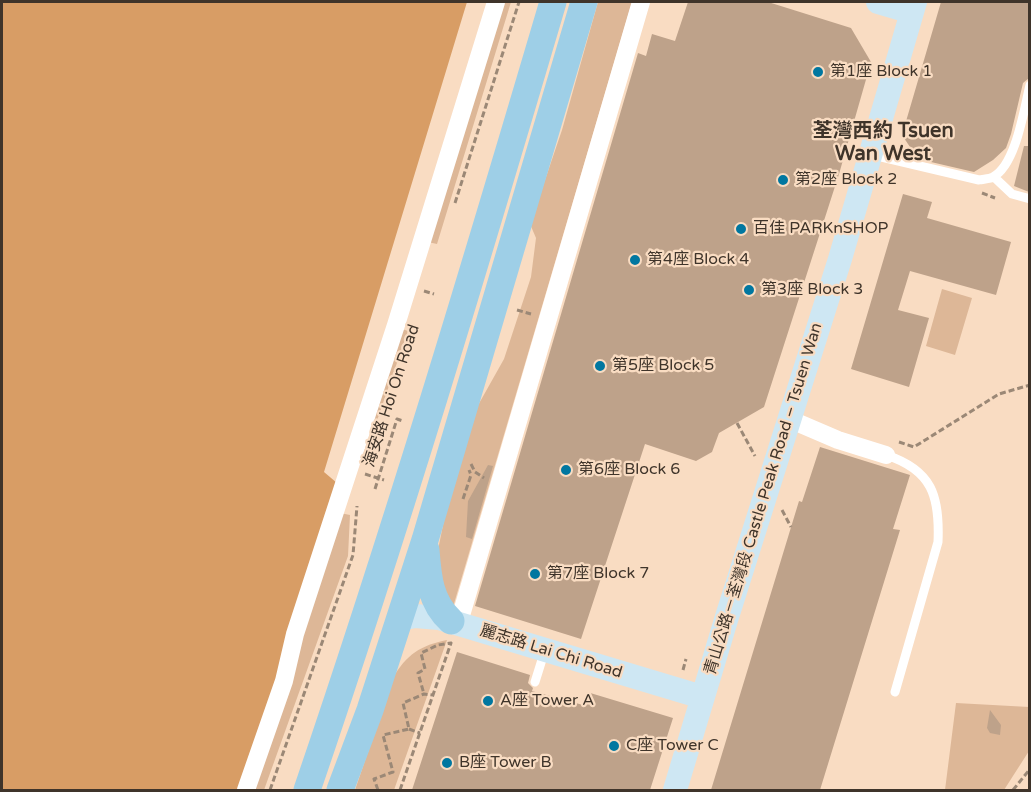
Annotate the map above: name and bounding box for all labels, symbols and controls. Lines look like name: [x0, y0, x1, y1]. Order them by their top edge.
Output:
place label: 第1座 Block 1: [830, 62, 932, 82]
marker: 第1座 Block 1: [811, 65, 825, 79]
district label: 荃灣西約 Tsuen Wan West: [812, 120, 954, 167]
place label: 第2座 Block 2: [795, 170, 897, 190]
marker: 第2座 Block 2: [776, 173, 790, 187]
place label: 百佳 PARKnSHOP: [753, 219, 888, 239]
marker: 百佳 PARKnSHOP: [734, 222, 748, 236]
place label: 第4座 Block 4: [647, 250, 749, 270]
marker: 第4座 Block 4: [628, 253, 642, 267]
place label: 第3座 Block 3: [761, 280, 863, 300]
marker: 第3座 Block 3: [742, 283, 756, 297]
street label: 青山公路－荃灣段 Castle Peak Road – Tsuen Wan: [701, 321, 827, 677]
street label: 海安路 Hoi On Road: [360, 322, 424, 470]
place label: 第5座 Block 5: [612, 356, 714, 376]
marker: 第5座 Block 5: [593, 359, 607, 373]
place label: 第6座 Block 6: [578, 460, 680, 480]
marker: 第6座 Block 6: [559, 463, 573, 477]
place label: 第7座 Block 7: [547, 564, 649, 584]
marker: 第7座 Block 7: [528, 567, 542, 581]
street label: 麗志路 Lai Chi Road: [478, 621, 624, 683]
place label: A座 Tower A: [500, 691, 594, 711]
marker: A座 Tower A: [481, 694, 495, 708]
place label: C座 Tower C: [626, 736, 719, 756]
marker: C座 Tower C: [607, 739, 621, 753]
place label: B座 Tower B: [459, 753, 552, 773]
marker: B座 Tower B: [440, 756, 454, 770]

